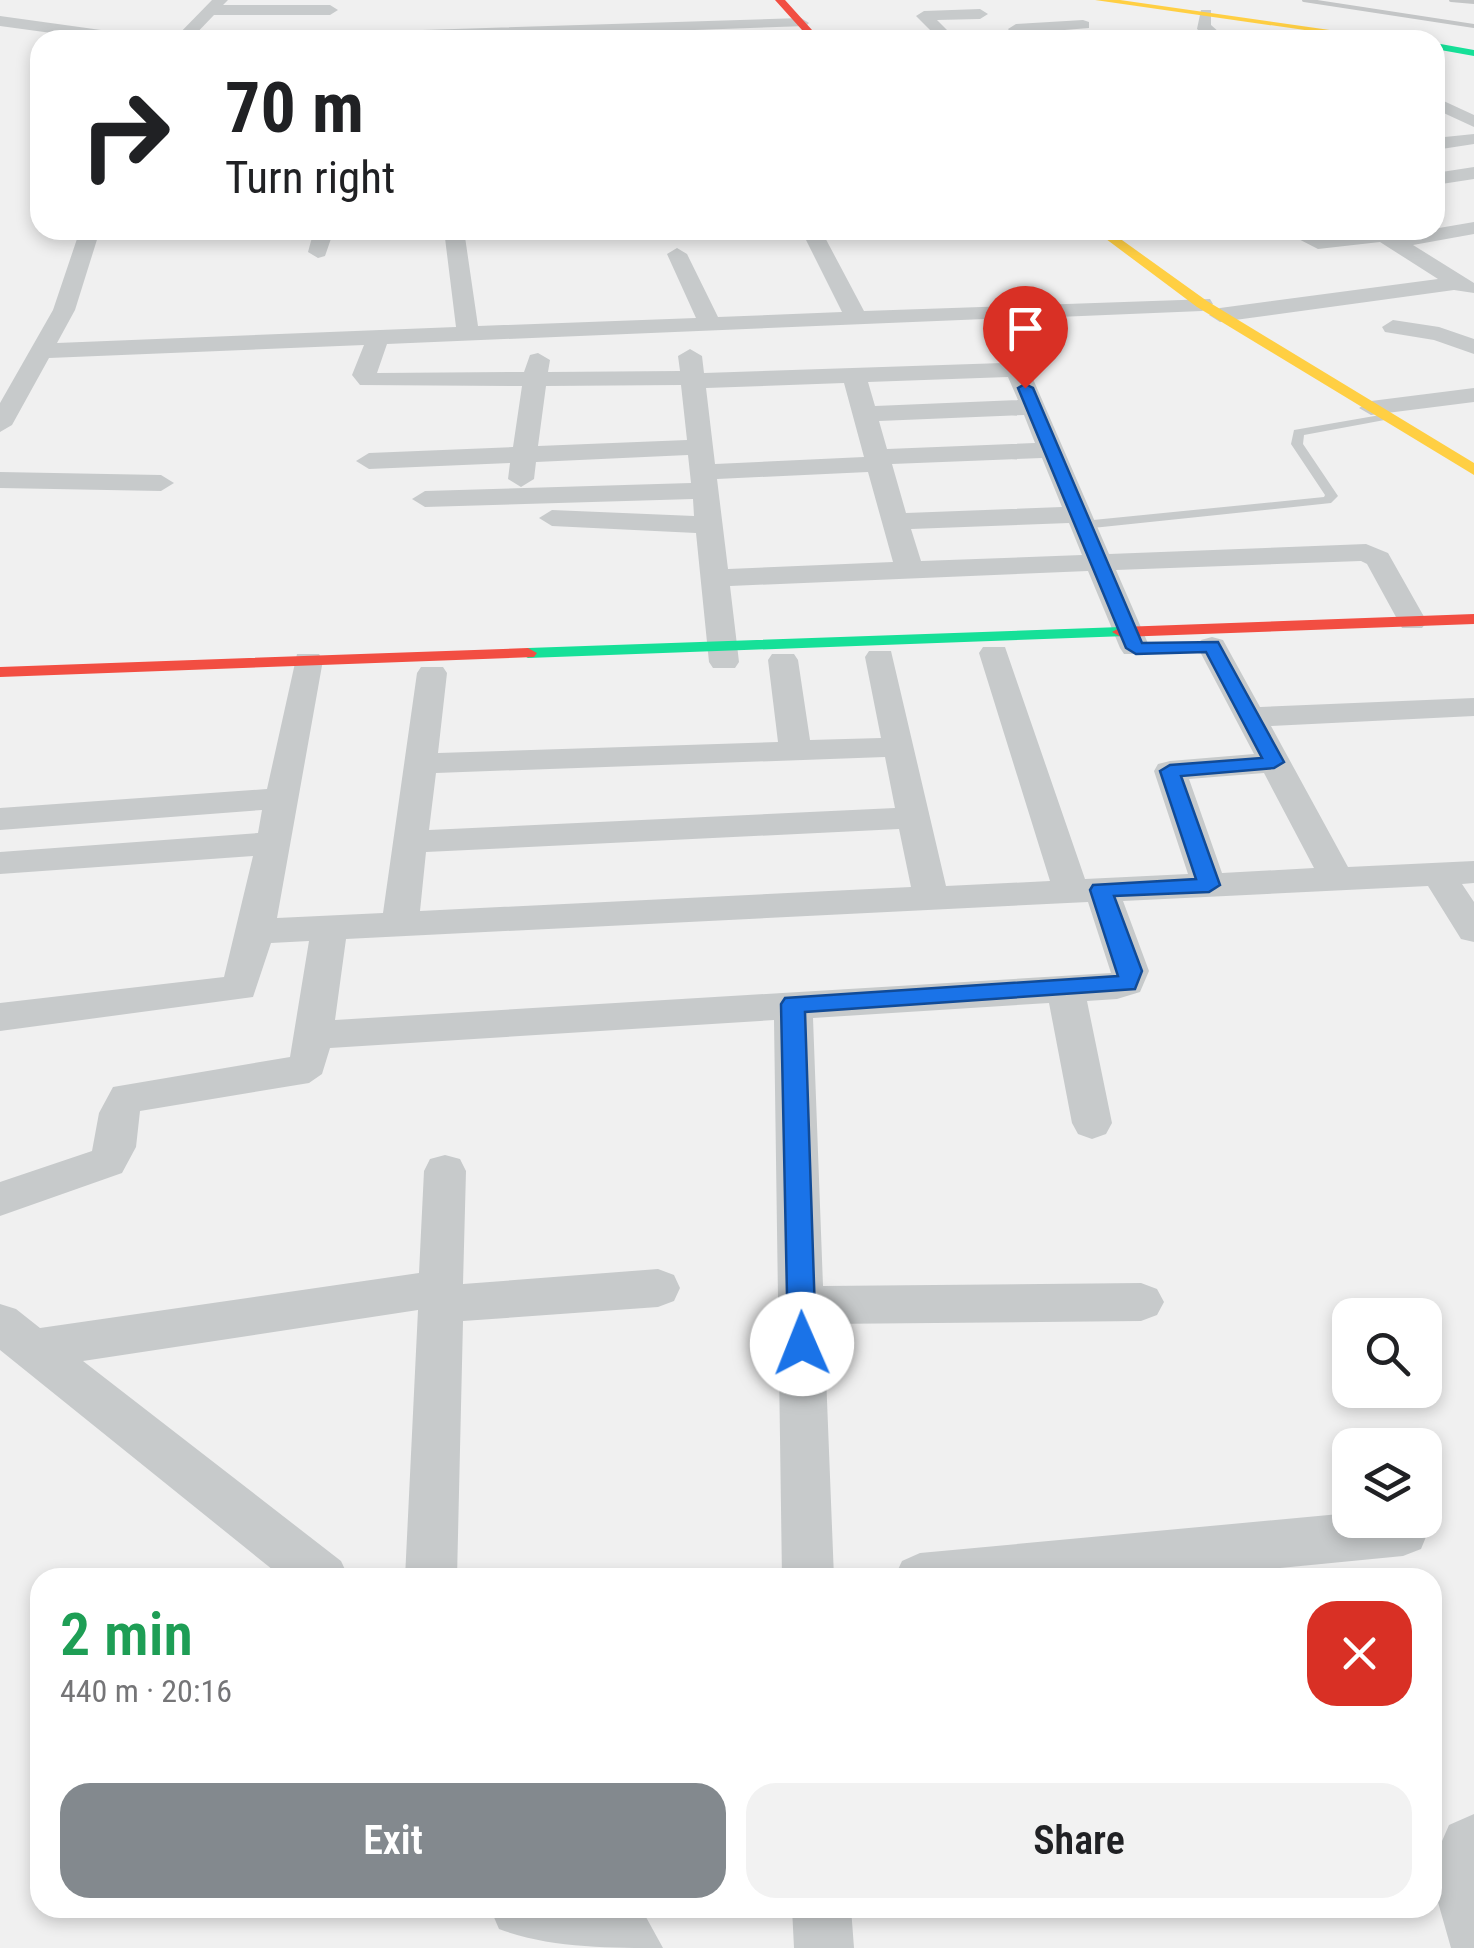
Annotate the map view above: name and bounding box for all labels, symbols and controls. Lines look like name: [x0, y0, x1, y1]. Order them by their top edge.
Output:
text: 70 m: [225, 67, 364, 149]
icon: right: [60, 70, 190, 200]
text: Turn right: [225, 151, 395, 204]
pin: [983, 286, 1068, 389]
icon: arrive: [998, 301, 1053, 356]
position arrow: [750, 1292, 854, 1396]
map controls: [1332, 1298, 1442, 1538]
button: search: [1332, 1298, 1442, 1408]
button: layers: [1332, 1428, 1442, 1538]
text: 2 min: [60, 1599, 193, 1670]
button: close: [1307, 1601, 1412, 1706]
text: 440 m · 20:16: [60, 1672, 232, 1710]
button: Exit: [60, 1783, 726, 1898]
button: Share: [746, 1783, 1412, 1898]

